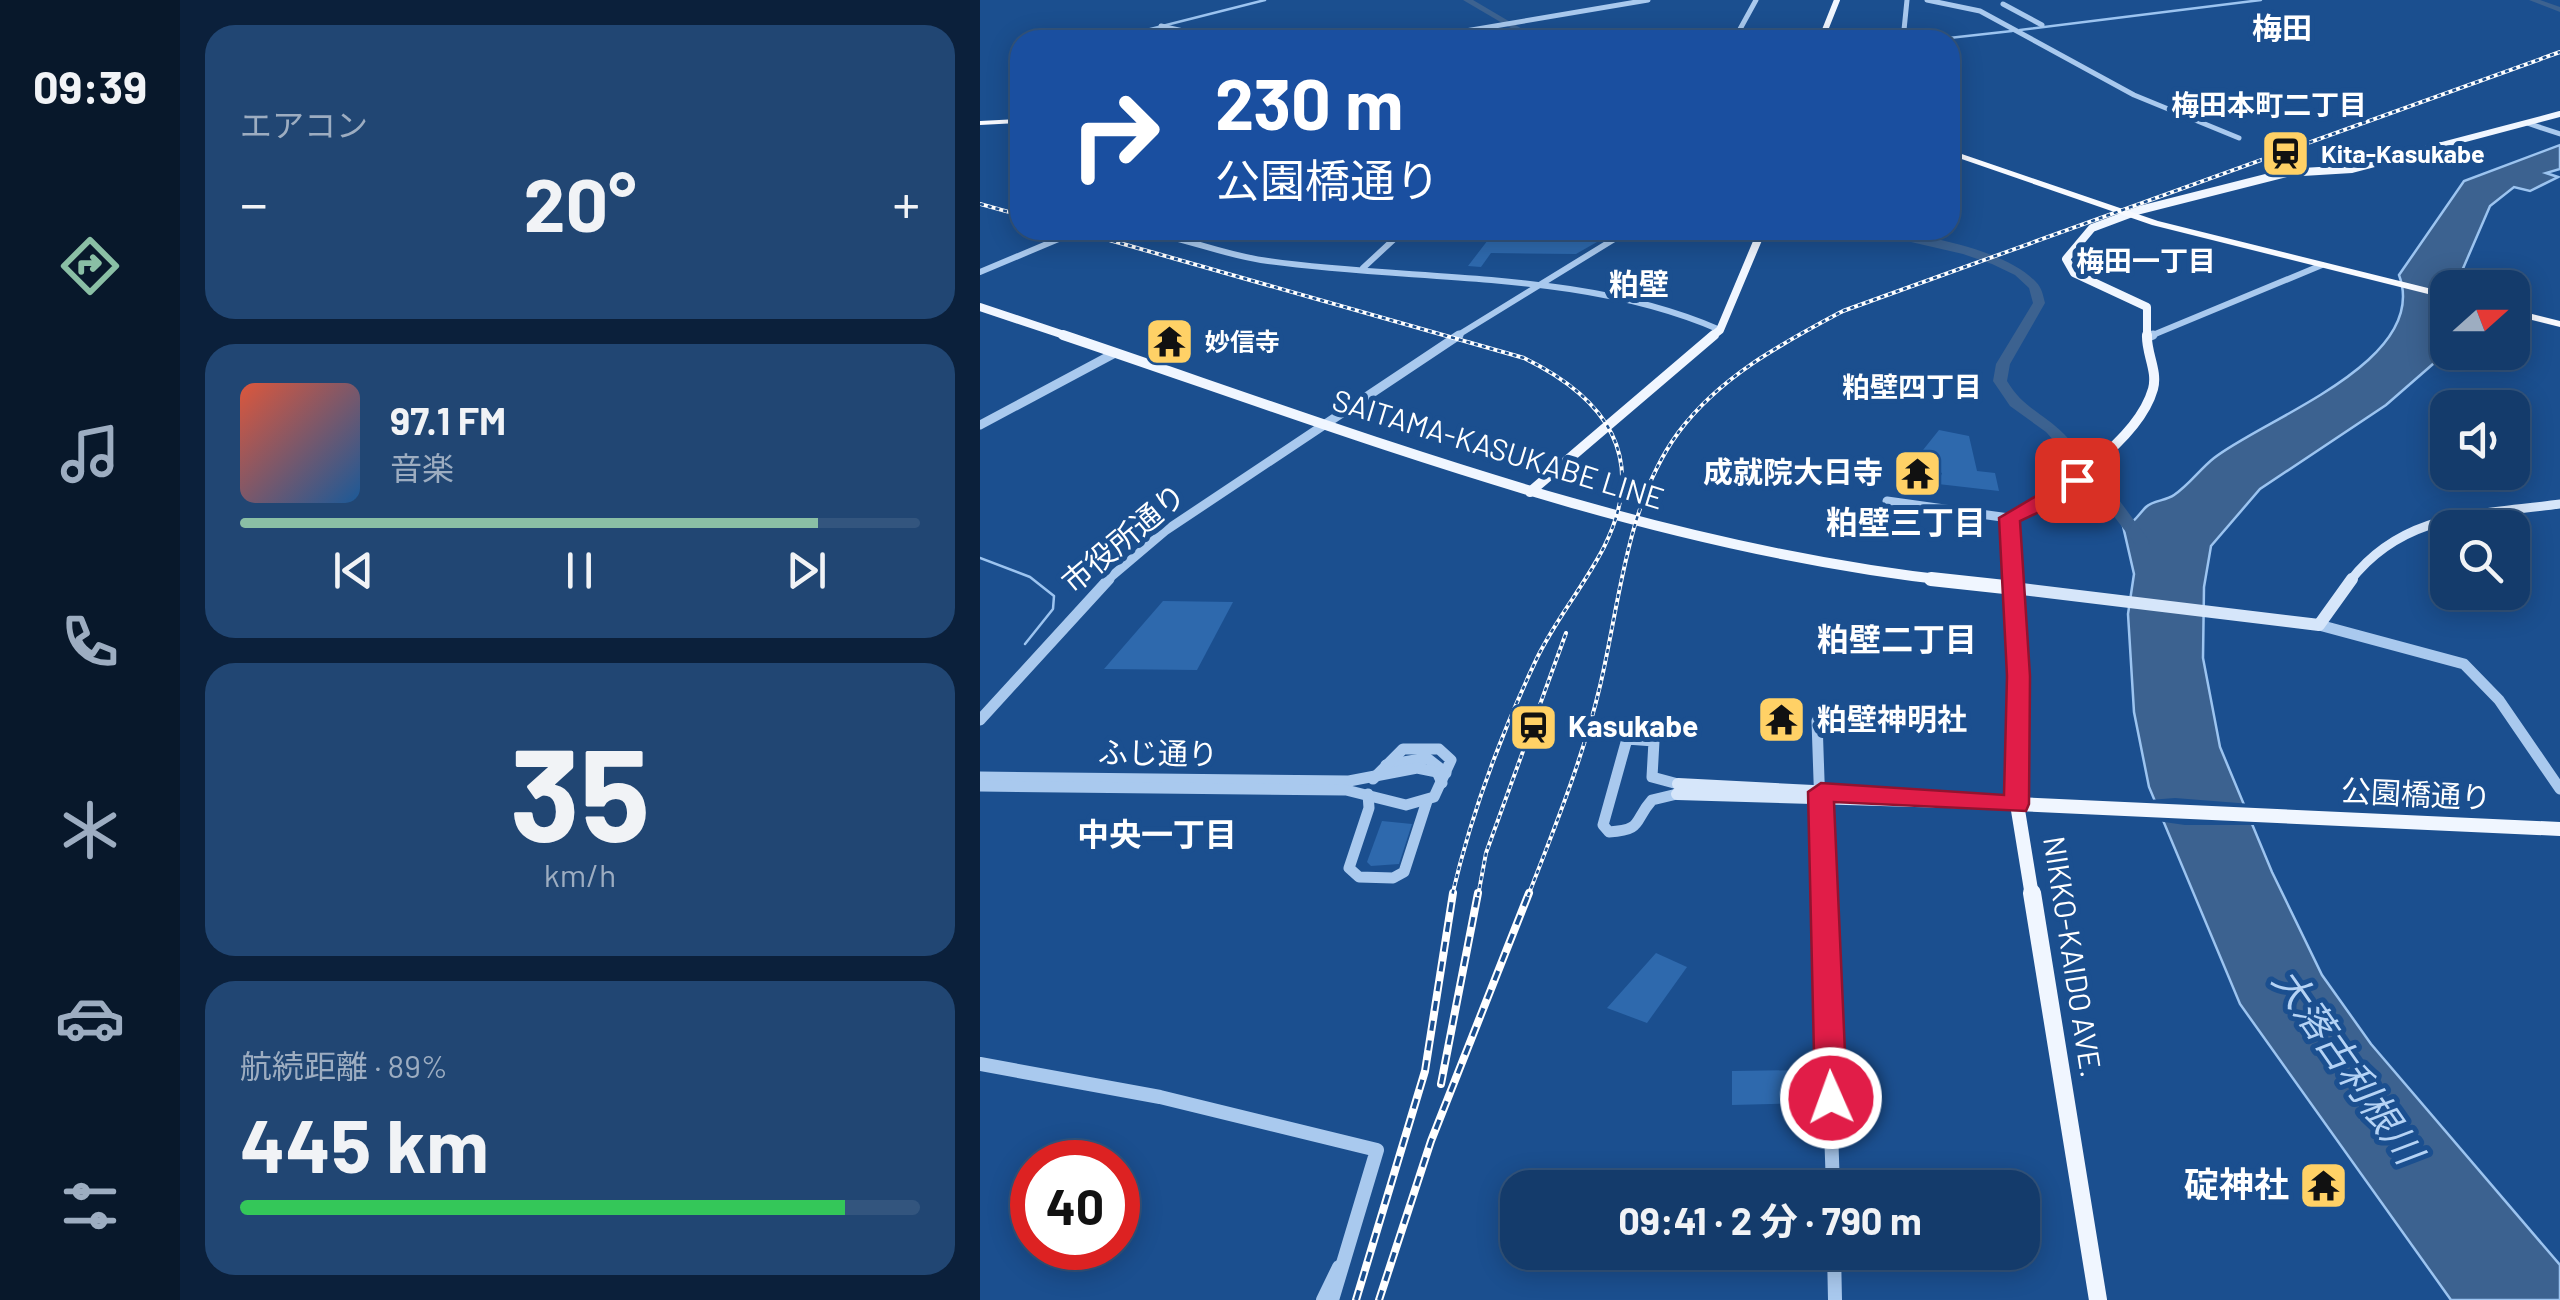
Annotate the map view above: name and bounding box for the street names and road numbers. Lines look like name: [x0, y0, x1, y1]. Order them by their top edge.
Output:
street label: SAITAMA-KASUKABE LINE: [1329, 381, 1669, 516]
street label: 市役所通り: [1054, 475, 1192, 599]
street label: ふじ通り: [1098, 733, 1218, 771]
street label: 公園橋通り: [2340, 771, 2492, 815]
street label: NIKKO-KAIDO AVE.: [2037, 834, 2111, 1080]

